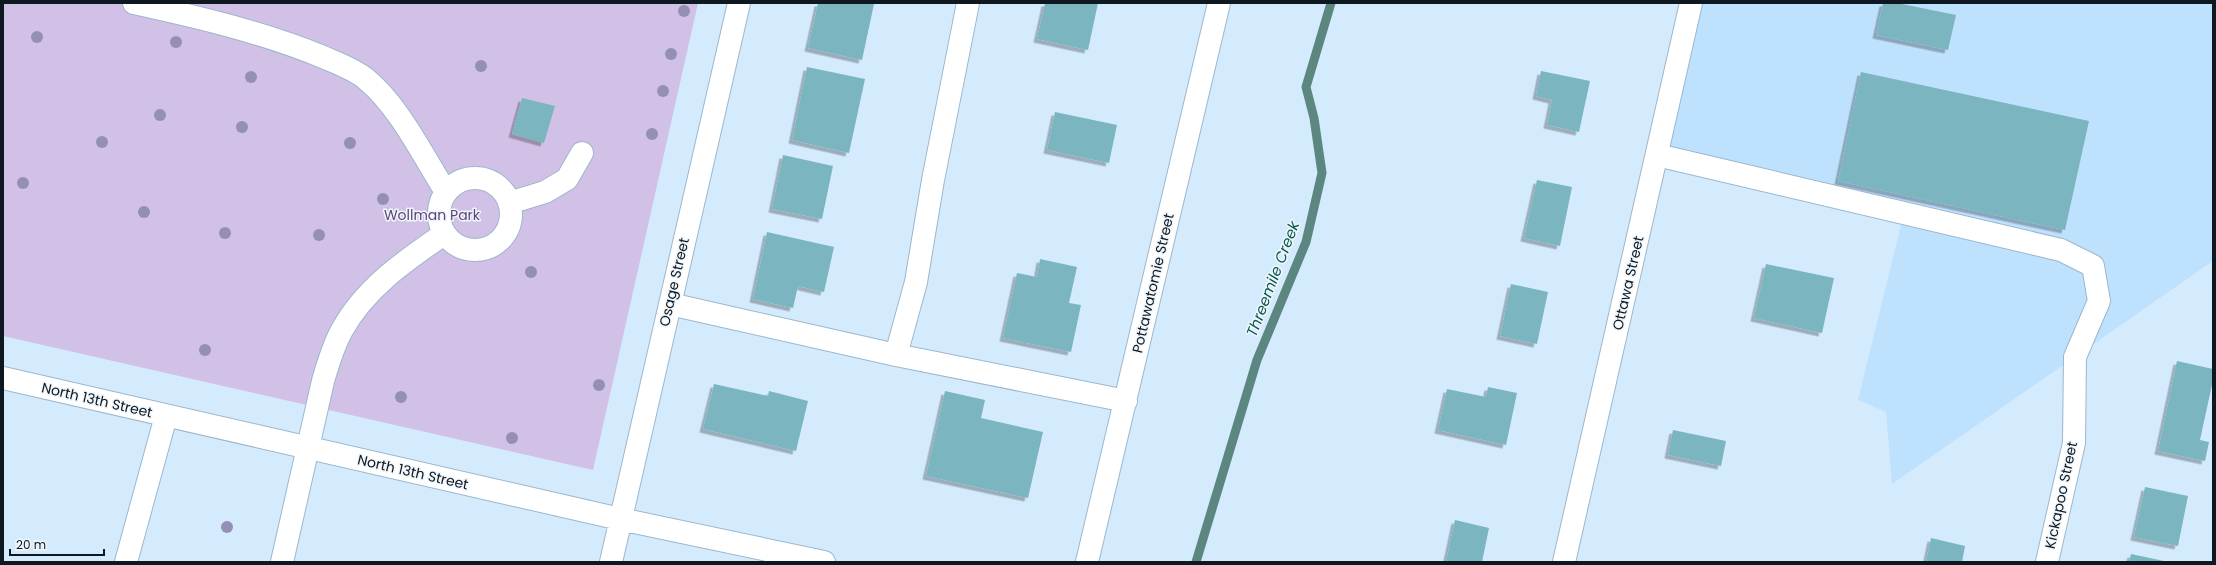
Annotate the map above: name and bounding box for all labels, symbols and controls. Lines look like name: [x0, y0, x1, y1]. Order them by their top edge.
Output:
park label: Wollman Park: [384, 205, 481, 225]
street label: Pottawatomie Street: [1127, 211, 1179, 355]
water label: Threemile Creek: [1241, 217, 1305, 340]
street label: Ottawa Street: [1607, 234, 1649, 332]
street label: Osage Street: [654, 236, 694, 328]
street label: North 13th Street: [40, 378, 154, 422]
street label: Kickapoo Street: [2040, 440, 2082, 550]
street label: North 13th Street: [356, 450, 470, 494]
scale bar: [10, 531, 104, 557]
text: 20 m: [16, 536, 46, 553]

